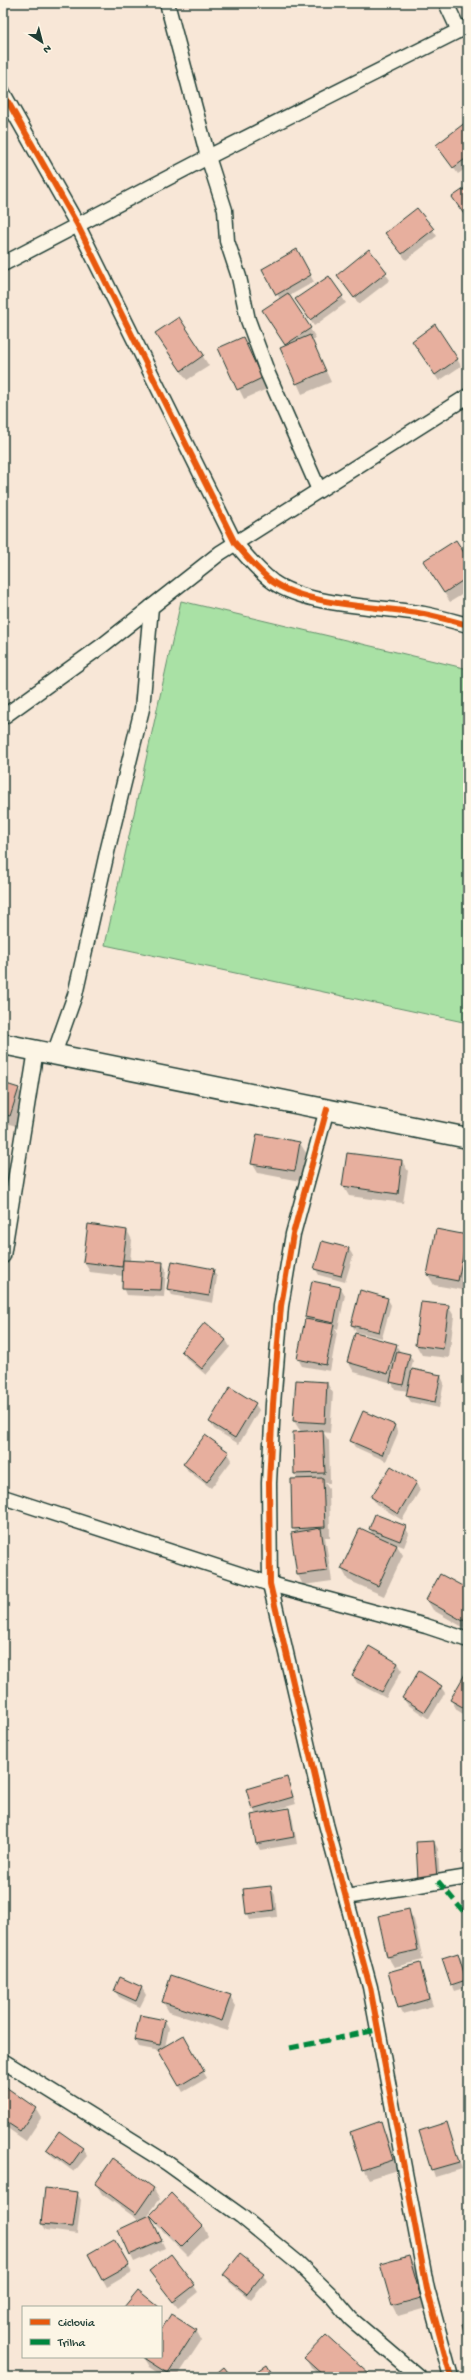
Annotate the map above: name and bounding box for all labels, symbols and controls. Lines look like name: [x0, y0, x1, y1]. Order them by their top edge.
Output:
north arrow: [22, 22, 62, 62]
text: N: [40, 42, 53, 55]
legend: [22, 2306, 162, 2358]
text: Ciclovia: [58, 2317, 95, 2331]
text: Trilha: [57, 2337, 86, 2351]

